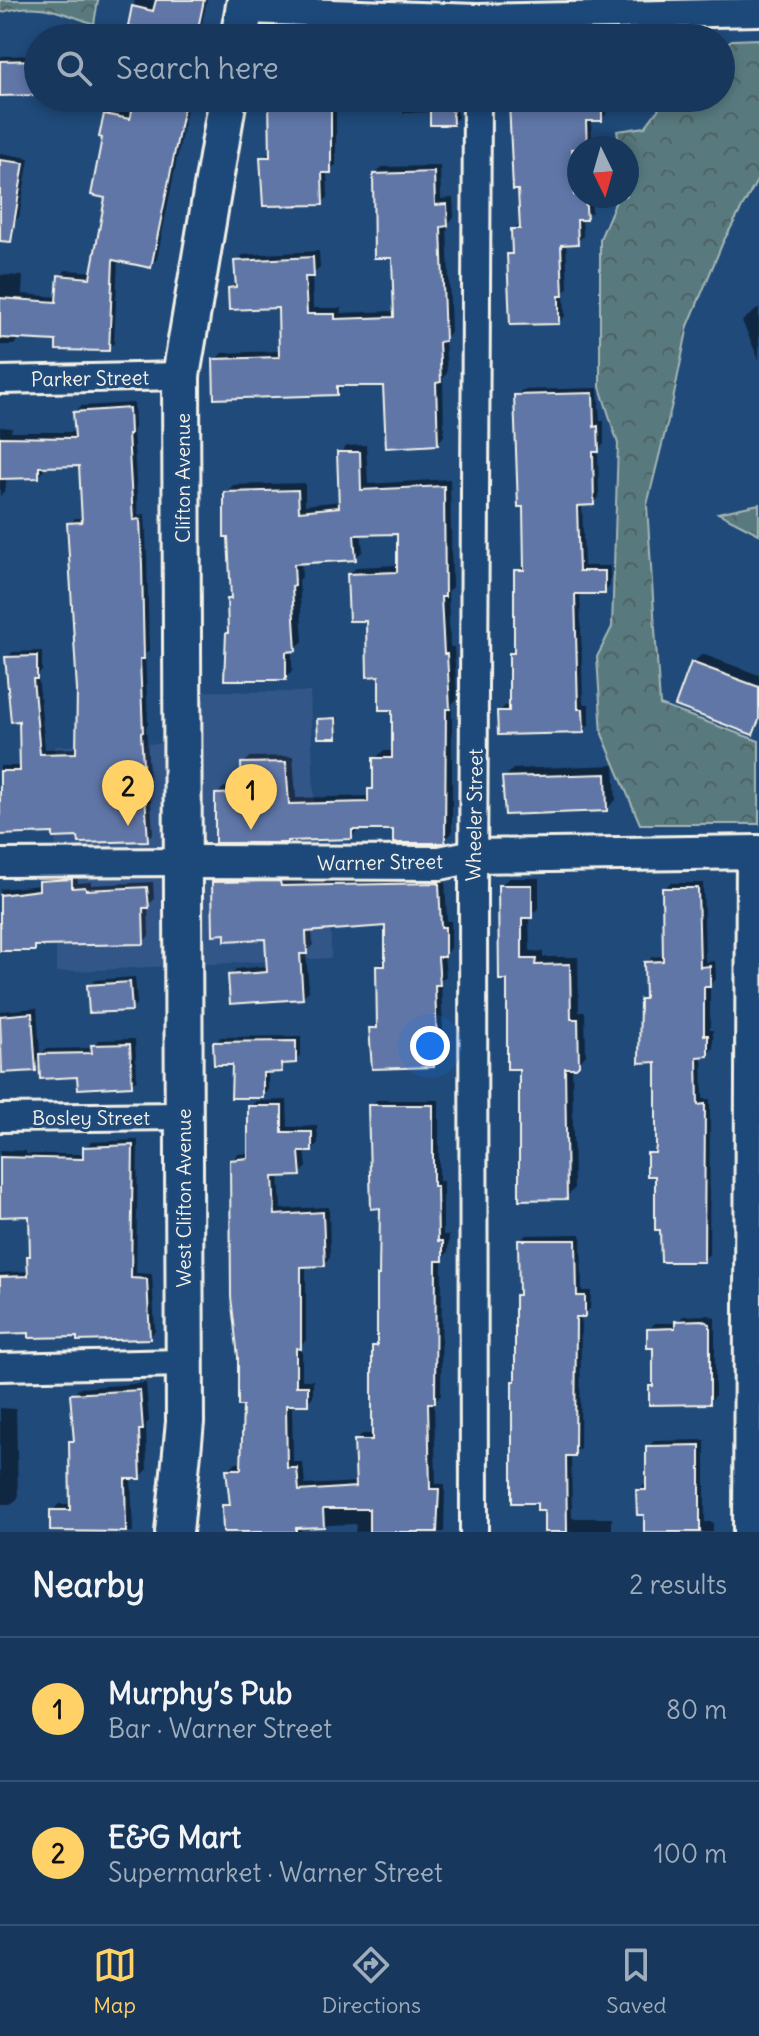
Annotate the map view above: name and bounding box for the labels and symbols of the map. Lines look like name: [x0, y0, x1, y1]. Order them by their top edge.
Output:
north arrow: [567, 136, 639, 208]
street label: Parker Street: [31, 364, 150, 392]
street label: Clifton Avenue: [170, 413, 195, 543]
street label: Wheeler Street: [460, 748, 488, 882]
pin: 2: [102, 760, 154, 826]
pin: 1: [225, 764, 277, 830]
street label: Warner Street: [317, 848, 443, 876]
your location: [410, 1026, 450, 1066]
street label: Bosley Street: [32, 1105, 150, 1130]
street label: West Clifton Avenue: [171, 1109, 196, 1287]

